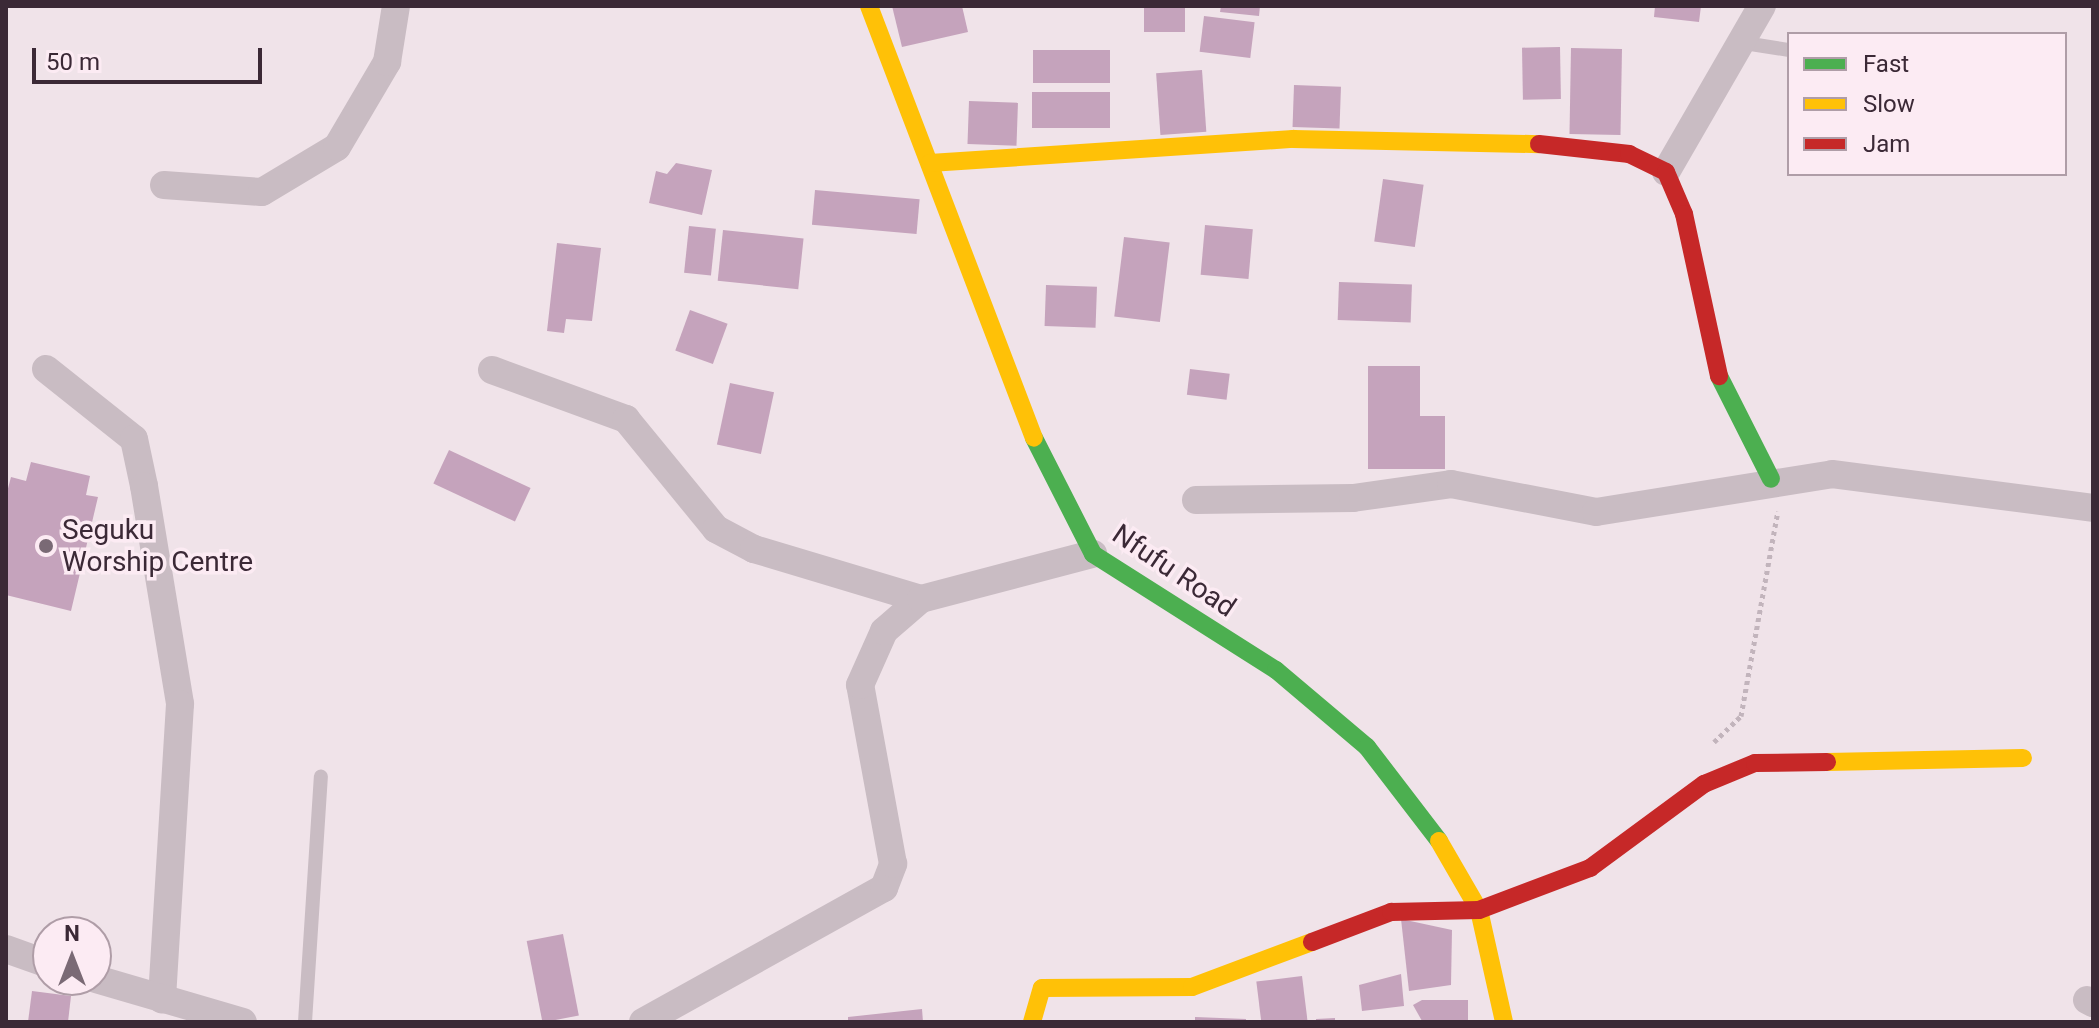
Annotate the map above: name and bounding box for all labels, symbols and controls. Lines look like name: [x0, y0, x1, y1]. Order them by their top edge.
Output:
scale bar: [36, 32, 266, 82]
legend: [1787, 32, 2067, 176]
text: 50 m: [46, 48, 100, 76]
text: Fast: [1863, 50, 1909, 78]
text: Slow: [1863, 90, 1915, 118]
text: Jam: [1863, 130, 1910, 158]
place label: Seguku Worship Centre: [62, 513, 253, 579]
street label: Nfufu Road: [1106, 518, 1242, 624]
marker: Seguku Worship Centre: [37, 537, 55, 555]
north arrow: [32, 916, 112, 996]
text: N: [64, 921, 80, 946]

